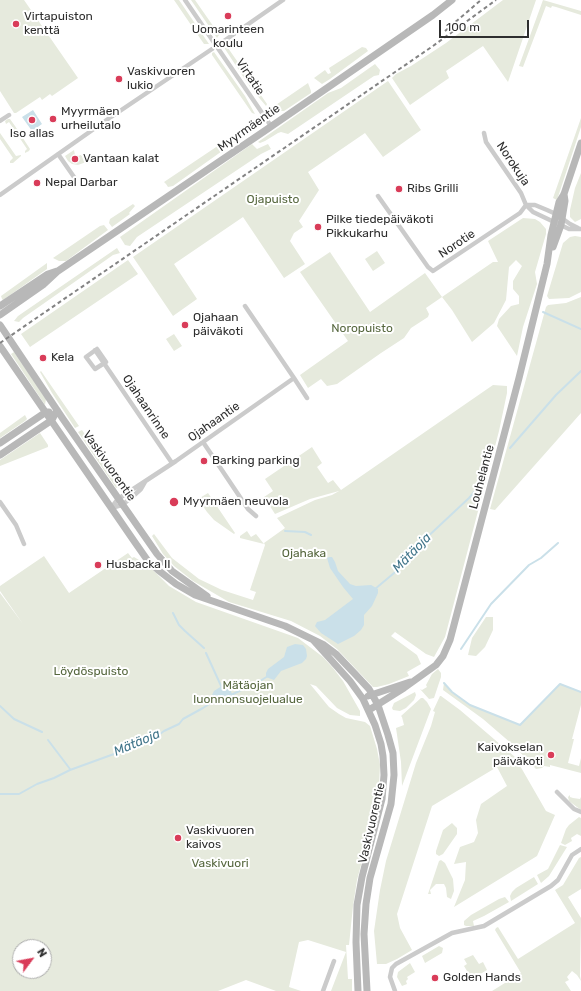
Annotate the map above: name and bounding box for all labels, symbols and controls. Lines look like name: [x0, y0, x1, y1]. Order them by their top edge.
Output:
place label: Virtapuiston kenttä: [24, 10, 93, 38]
marker: Uomarinteen koulu: [223, 11, 233, 21]
scale bar: [441, 12, 531, 38]
marker: Virtapuiston kenttä: [11, 19, 21, 29]
text: 100 m: [446, 20, 480, 34]
place label: Uomarinteen koulu: [192, 23, 264, 51]
street label: Virtatie: [233, 56, 267, 98]
place label: Vaskivuoren lukio: [127, 65, 195, 93]
marker: Vaskivuoren lukio: [114, 74, 124, 84]
street label: Myyrmäentie: [215, 101, 283, 155]
place label: Myyrmäen urheilutalo: [61, 105, 121, 133]
marker: Myyrmäen urheilutalo: [48, 114, 58, 124]
marker: Iso allas: [27, 115, 37, 125]
place label: Iso allas: [10, 127, 54, 141]
street label: Norokuja: [493, 139, 533, 189]
place label: Vantaan kalat: [83, 152, 159, 166]
marker: Vantaan kalat: [70, 154, 80, 164]
place label: Nepal Darbar: [45, 176, 117, 190]
marker: Nepal Darbar: [32, 178, 42, 188]
place label: Ribs Grilli: [407, 182, 458, 196]
marker: Ribs Grilli: [394, 184, 404, 194]
park label: Ojapuisto: [247, 193, 299, 207]
place label: Pilke tiedepäiväkoti Pikkukarhu: [326, 213, 433, 241]
marker: Pilke tiedepäiväkoti Pikkukarhu: [313, 222, 323, 232]
street label: Norotie: [436, 227, 478, 261]
place label: Ojahaan päiväkoti: [193, 311, 243, 339]
marker: Ojahaan päiväkoti: [180, 320, 190, 330]
park label: Noropuisto: [331, 322, 393, 336]
place label: Kela: [51, 351, 74, 365]
marker: Kela: [38, 353, 48, 363]
street label: Ojahaanrinne: [119, 372, 173, 442]
street label: Ojahaantie: [185, 399, 243, 445]
street label: Vaskivuorentie: [79, 428, 139, 504]
street label: Louhelantie: [467, 443, 497, 511]
place label: Barking parking: [212, 454, 300, 468]
marker: Barking parking: [199, 456, 209, 466]
place label: Myyrmäen neuvola: [183, 495, 289, 509]
marker: Myyrmäen neuvola: [168, 496, 180, 508]
water label: Mätäoja: [389, 530, 435, 576]
park label: Ojahaka: [282, 547, 326, 561]
place label: Husbacka II: [106, 558, 170, 572]
marker: Husbacka II: [93, 560, 103, 570]
park label: Löydöspuisto: [54, 665, 128, 679]
park label: Mätäojan luonnonsuojelualue: [193, 679, 303, 707]
water label: Mätäoja: [111, 726, 163, 760]
place label: Kaivokselan päiväkoti: [477, 741, 543, 769]
marker: Kaivokselan päiväkoti: [546, 750, 556, 760]
street label: Vaskivuorentie: [356, 781, 388, 865]
place label: Vaskivuoren kaivos: [186, 824, 254, 852]
marker: Vaskivuoren kaivos: [173, 833, 183, 843]
park label: Vaskivuori: [191, 857, 249, 871]
north arrow: [12, 939, 52, 979]
text: N: [34, 946, 49, 960]
place label: Golden Hands: [443, 971, 521, 985]
marker: Golden Hands: [430, 973, 440, 983]

